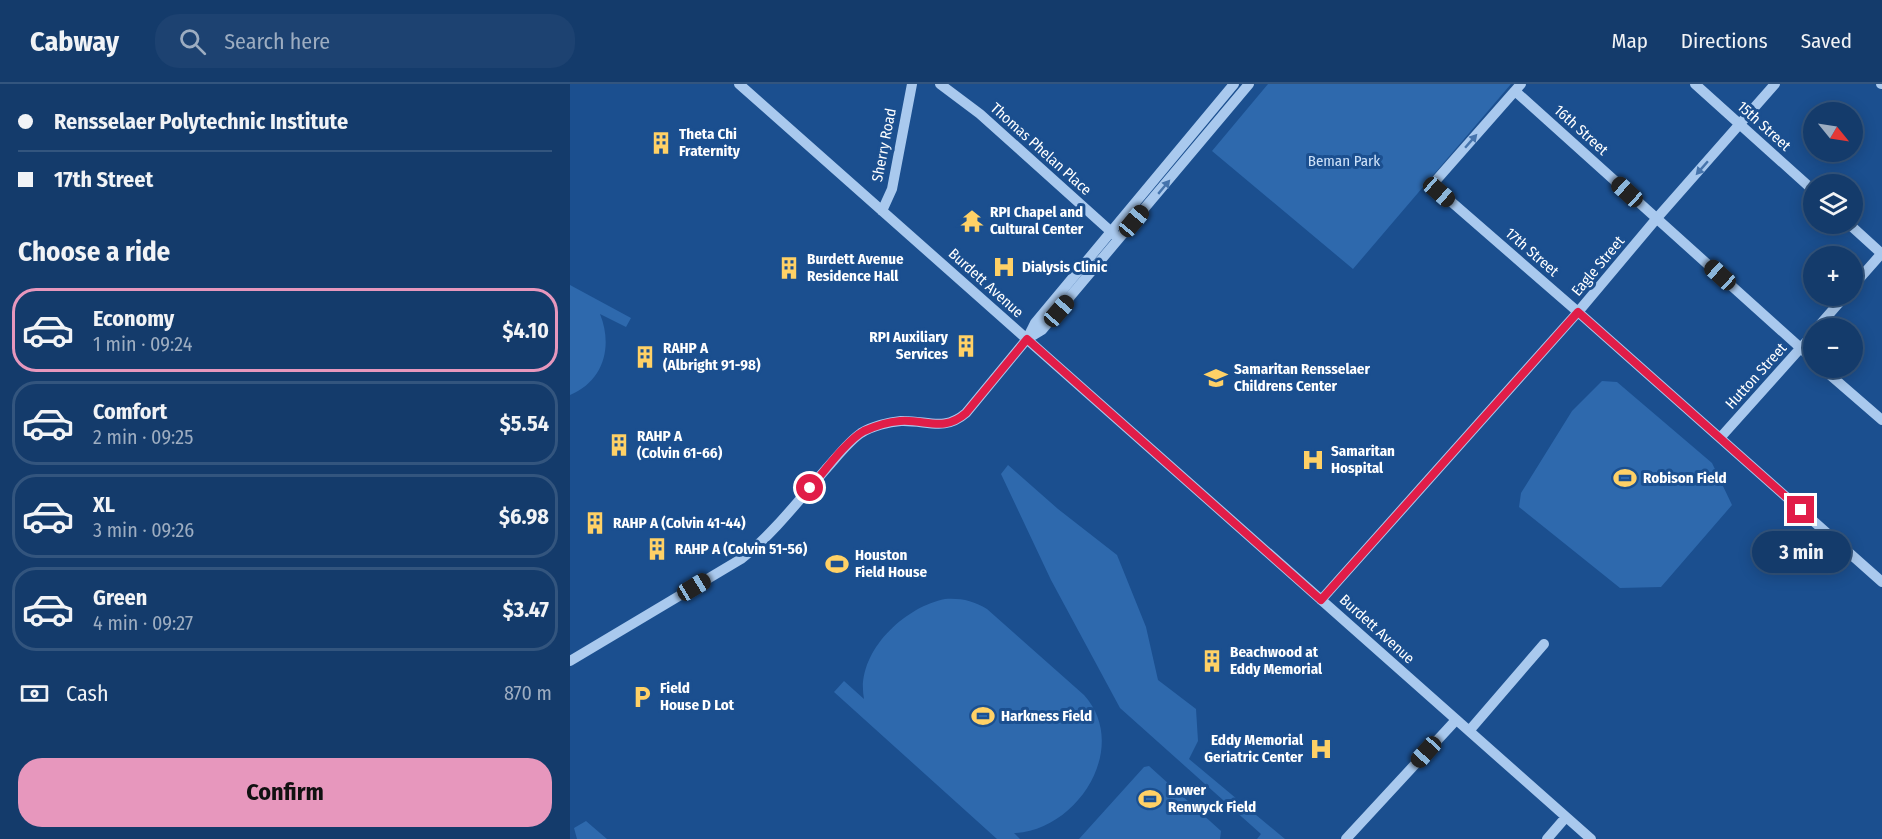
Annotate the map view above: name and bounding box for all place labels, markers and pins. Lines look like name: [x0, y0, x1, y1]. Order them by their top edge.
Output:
place label: Theta Chi Fraternity: [679, 125, 741, 160]
building icon: Theta Chi Fraternity: [648, 130, 674, 156]
place label: RPI Chapel and Cultural Center: [990, 203, 1084, 238]
temple icon: RPI Chapel and Cultural Center: [959, 208, 985, 234]
place label: Burdett Avenue Residence Hall: [807, 250, 904, 285]
hospital icon: Dialysis Clinic: [991, 254, 1017, 280]
building icon: Burdett Avenue Residence Hall: [776, 255, 802, 281]
place label: Dialysis Clinic: [1022, 258, 1108, 276]
place label: RPI Auxiliary Services: [869, 328, 949, 363]
building icon: RPI Auxiliary Services: [953, 333, 979, 359]
place label: RAHP A (Albright 91-98): [663, 339, 761, 374]
building icon: RAHP A (Albright 91-98): [632, 344, 658, 370]
place label: Samaritan Rensselaer Childrens Center: [1234, 360, 1370, 395]
school or university icon: Samaritan Rensselaer Childrens Center: [1203, 365, 1229, 391]
place label: RAHP A (Colvin 61-66): [637, 427, 723, 462]
building icon: RAHP A (Colvin 61-66): [606, 432, 632, 458]
place label: Samaritan Hospital: [1331, 442, 1395, 477]
hospital icon: Samaritan Hospital: [1300, 447, 1326, 473]
sports icon: Robison Field: [1612, 465, 1638, 491]
place label: Robison Field: [1643, 469, 1727, 487]
building icon: RAHP A (Colvin 41-44): [582, 510, 608, 536]
place label: RAHP A (Colvin 41-44): [613, 514, 746, 532]
building icon: RAHP A (Colvin 51-56): [644, 536, 670, 562]
place label: RAHP A (Colvin 51-56): [675, 540, 808, 558]
place label: Houston Field House: [855, 546, 927, 581]
sports icon: Houston Field House: [824, 551, 850, 577]
place label: Beachwood at Eddy Memorial: [1230, 643, 1323, 678]
building icon: Beachwood at Eddy Memorial: [1199, 648, 1225, 674]
place label: Field House D Lot: [660, 679, 735, 714]
parking icon: Field House D Lot: [629, 684, 655, 710]
sports icon: Harkness Field: [970, 703, 996, 729]
place label: Harkness Field: [1001, 707, 1092, 725]
place label: Eddy Memorial Geriatric Center: [1204, 731, 1304, 766]
hospital icon: Eddy Memorial Geriatric Center: [1308, 736, 1334, 762]
place label: Lower Renwyck Field: [1168, 781, 1256, 816]
sports icon: Lower Renwyck Field: [1137, 786, 1163, 812]

